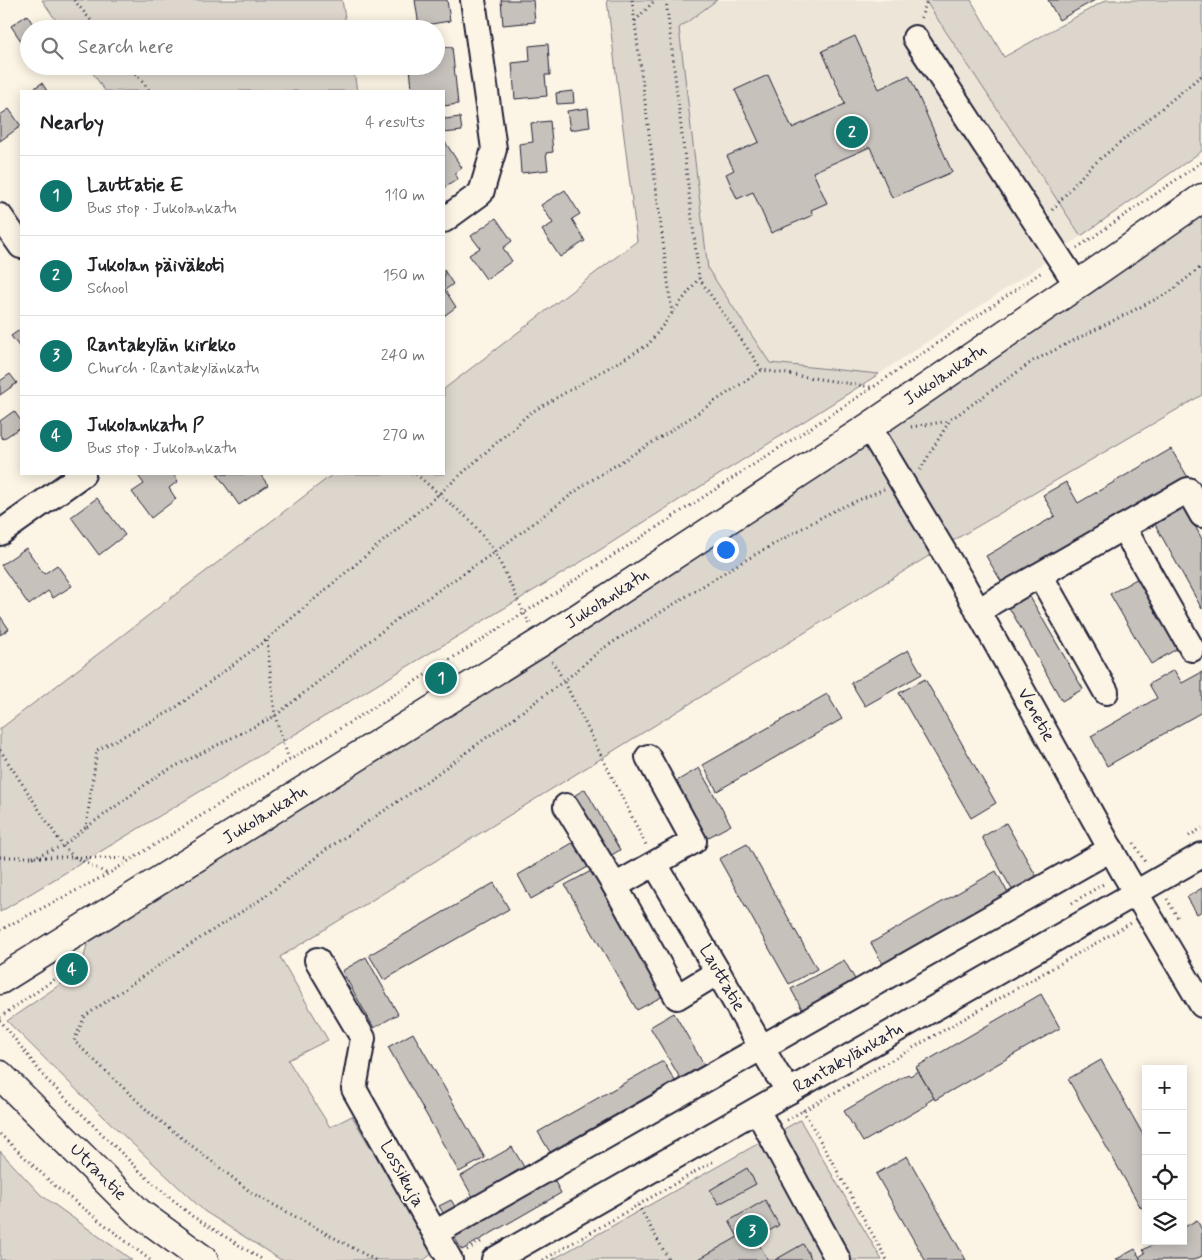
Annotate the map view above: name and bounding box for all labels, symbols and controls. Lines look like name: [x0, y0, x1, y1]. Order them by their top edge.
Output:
search box: [20, 20, 445, 75]
icon: search: [38, 34, 66, 62]
text: Search here: [78, 35, 174, 60]
text: Nearby: [40, 109, 104, 137]
text: 4 results: [365, 112, 425, 133]
pin: 2: [836, 113, 868, 151]
text: Lauttatie E: [87, 173, 183, 198]
text: 1: [52, 185, 60, 206]
text: 110 m: [384, 185, 425, 206]
text: Bus stop · Jukolankatu: [87, 198, 237, 219]
text: Jukolan päiväkoti: [87, 253, 224, 278]
text: 2: [52, 265, 60, 286]
text: 150 m: [383, 265, 425, 286]
text: School: [87, 278, 128, 299]
text: Rantakylän kirkko: [87, 333, 236, 358]
street label: Jukolankatu: [899, 338, 991, 412]
text: 3: [52, 345, 60, 366]
text: 240 m: [381, 345, 425, 366]
text: Church · Rantakylänkatu: [87, 358, 259, 379]
text: Jukolankatu P: [87, 413, 204, 438]
text: 4: [51, 425, 61, 446]
text: 270 m: [382, 425, 425, 446]
text: Bus stop · Jukolankatu: [87, 438, 237, 459]
your location: [713, 537, 739, 563]
street label: Jukolankatu: [561, 563, 653, 635]
pin: 1: [425, 659, 457, 697]
street label: Venetie: [1011, 684, 1061, 746]
street label: Jukolankatu: [218, 780, 312, 850]
street label: Lauttatie: [693, 940, 751, 1016]
pin: 4: [56, 950, 88, 988]
street label: Rantakylänkatu: [789, 1017, 907, 1099]
map controls: [1142, 1065, 1187, 1245]
button: +: [1142, 1065, 1187, 1110]
button: −: [1142, 1110, 1187, 1155]
street label: Lossikuja: [374, 1136, 430, 1212]
street label: Utrantie: [64, 1138, 132, 1206]
button: locate: [1142, 1155, 1187, 1200]
button: layers: [1142, 1200, 1187, 1245]
pin: 3: [736, 1212, 768, 1250]

